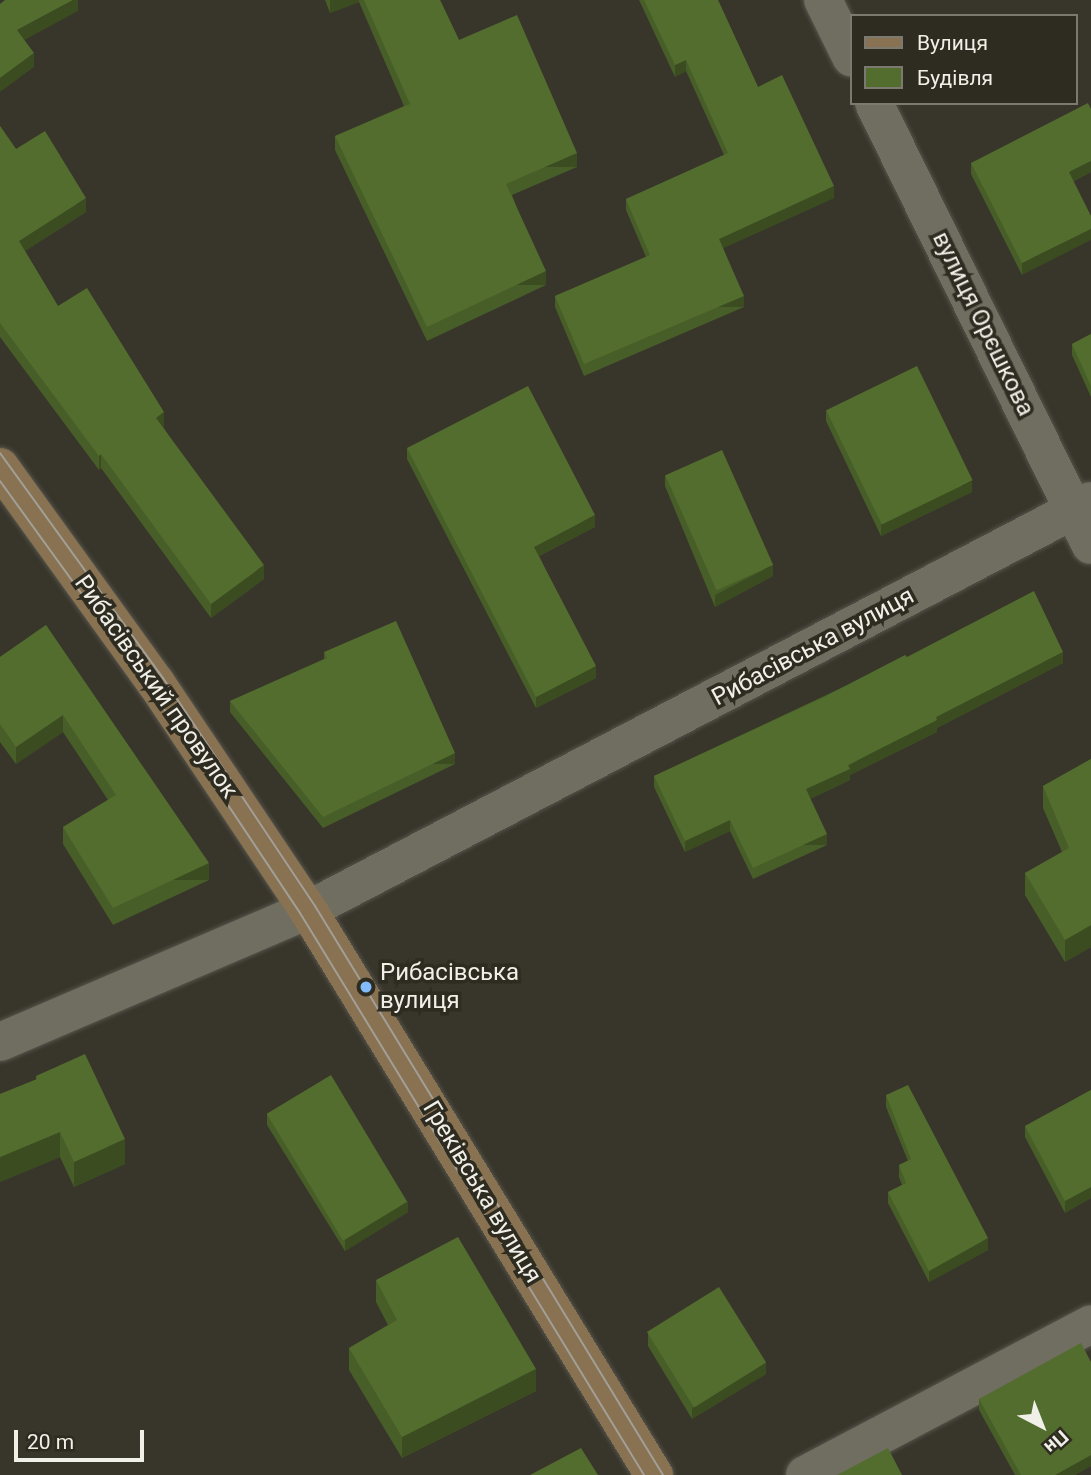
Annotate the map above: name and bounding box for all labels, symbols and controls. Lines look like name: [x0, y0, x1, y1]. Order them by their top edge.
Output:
legend: [850, 14, 1077, 105]
text: Вулиця: [917, 31, 988, 55]
text: Будівля: [917, 66, 993, 90]
street label: вулиця Орєшкова: [926, 227, 1040, 421]
street label: Рибасівський провулок: [68, 570, 244, 804]
street label: Рибасівська вулиця: [707, 582, 919, 712]
place label: Рибасівська вулиця: [380, 959, 519, 1015]
marker: Рибасівська вулиця: [358, 979, 374, 995]
street label: Греківська вулиця: [416, 1096, 548, 1288]
north arrow: [1007, 1391, 1077, 1461]
scale bar: [18, 1416, 147, 1460]
text: Пн: [1040, 1425, 1073, 1459]
text: 20 m: [27, 1430, 74, 1454]

